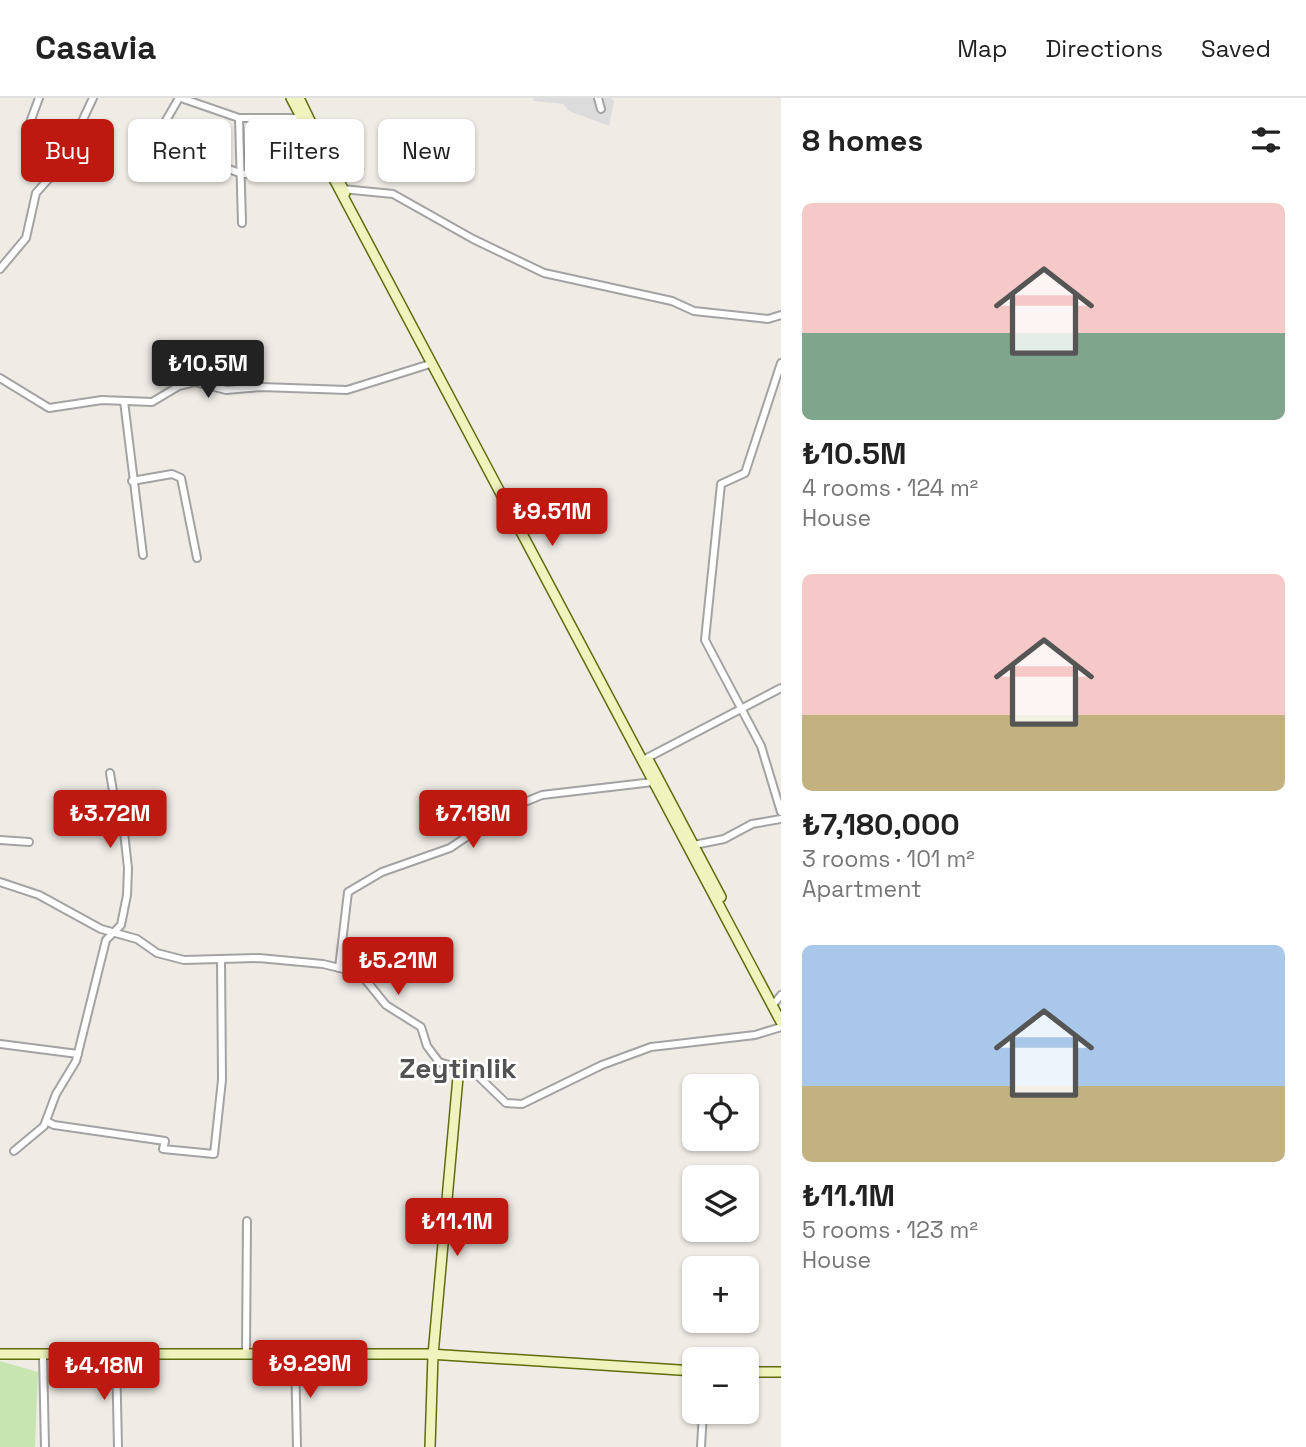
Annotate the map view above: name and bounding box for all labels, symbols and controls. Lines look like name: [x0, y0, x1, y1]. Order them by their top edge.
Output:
text: Casavia: [35, 27, 156, 69]
text: Map: [957, 33, 1007, 64]
text: Directions: [1045, 33, 1163, 64]
text: Saved: [1201, 33, 1271, 64]
chip: Buy: [21, 119, 114, 182]
chip: Rent: [128, 119, 231, 182]
chip: Filters: [245, 119, 364, 182]
chip: New: [378, 119, 475, 182]
text: 8 homes: [802, 121, 923, 160]
icon: filters: [1247, 121, 1285, 159]
icon: home: [981, 248, 1107, 374]
pin: ₺10.5M: [151, 341, 265, 400]
text: ₺10.5M: [168, 348, 248, 378]
text: ₺10.5M: [802, 434, 907, 473]
text: 4 rooms · 124 m²: [802, 473, 978, 503]
pin: ₺9.51M: [495, 489, 609, 548]
text: ₺9.51M: [512, 496, 592, 526]
text: House: [802, 503, 871, 533]
icon: home: [981, 619, 1107, 745]
pin: ₺3.72M: [53, 790, 167, 850]
pin: ₺7.18M: [416, 790, 530, 850]
text: ₺3.72M: [70, 798, 150, 828]
text: ₺7.18M: [435, 798, 511, 828]
text: ₺7,180,000: [802, 805, 960, 844]
text: 3 rooms · 101 m²: [802, 844, 975, 874]
text: Apartment: [802, 874, 922, 904]
pin: ₺5.21M: [341, 937, 455, 997]
text: ₺5.21M: [358, 945, 438, 975]
icon: home: [981, 990, 1107, 1116]
district label: Zeytinlik: [399, 1050, 517, 1086]
map controls: [682, 1074, 759, 1424]
button: locate: [682, 1074, 759, 1151]
button: layers: [682, 1165, 759, 1242]
text: ₺11.1M: [802, 1176, 895, 1215]
pin: ₺11.1M: [400, 1198, 514, 1258]
text: ₺11.1M: [421, 1206, 493, 1236]
text: 5 rooms · 123 m²: [802, 1215, 978, 1245]
text: House: [802, 1245, 871, 1275]
button: +: [682, 1256, 759, 1333]
pin: ₺9.29M: [253, 1340, 367, 1400]
pin: ₺4.18M: [47, 1342, 161, 1402]
button: −: [682, 1347, 759, 1424]
text: ₺9.29M: [268, 1348, 352, 1378]
text: ₺4.18M: [65, 1350, 143, 1380]

